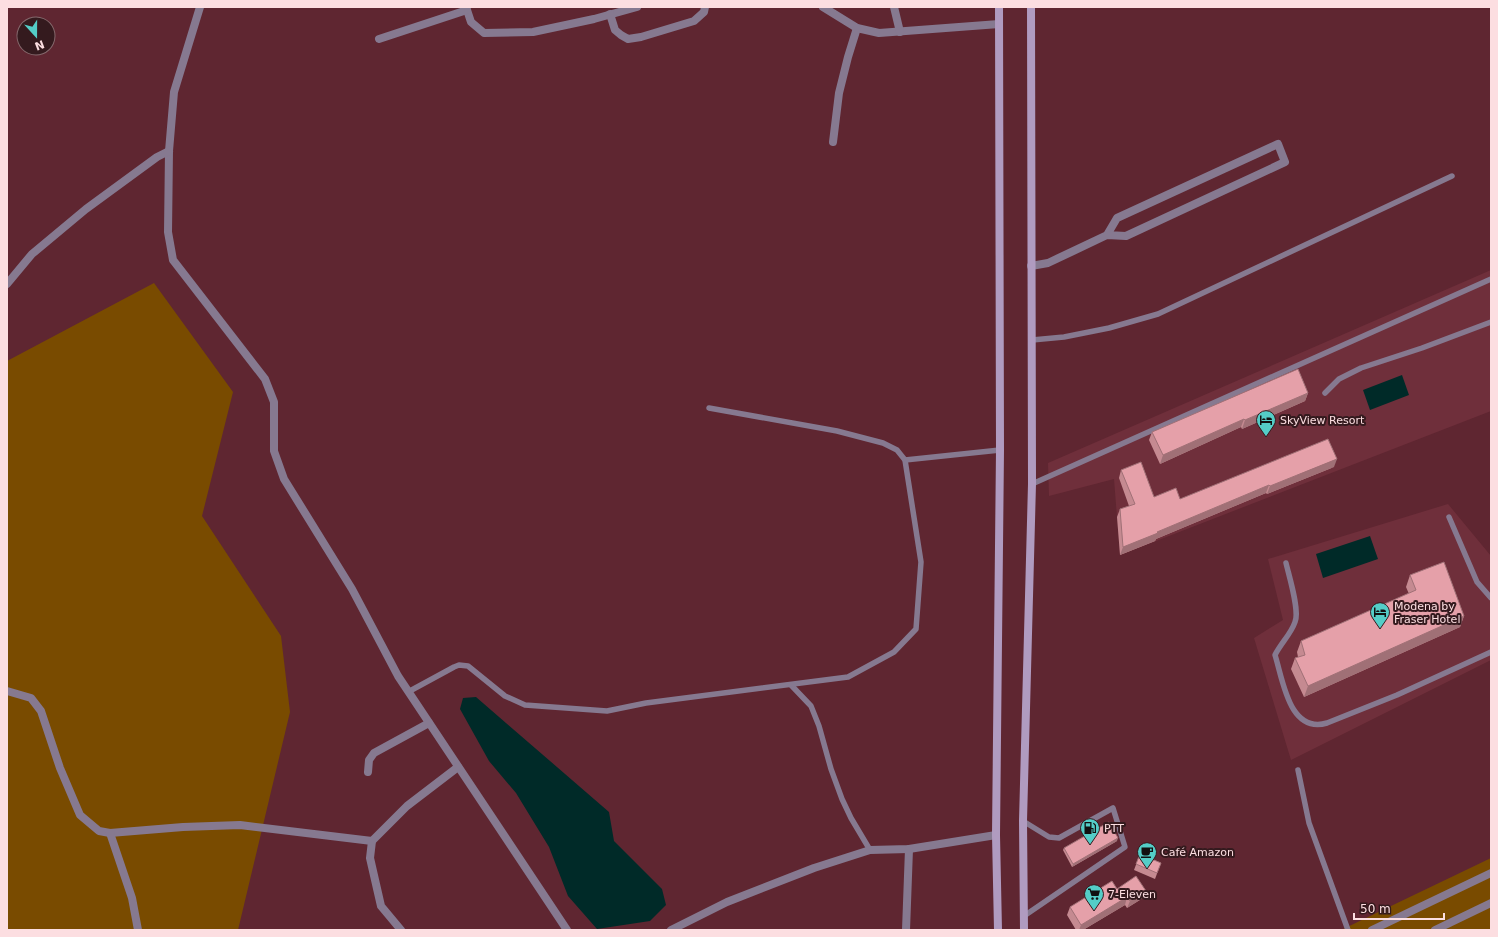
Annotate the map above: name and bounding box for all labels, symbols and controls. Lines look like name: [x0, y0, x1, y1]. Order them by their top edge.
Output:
north arrow: [16, 16, 56, 56]
text: N: [33, 37, 46, 53]
hotel icon: SkyView Resort: [1255, 409, 1277, 437]
place label: SkyView Resort: [1280, 414, 1365, 427]
place label: Modena by Fraser Hotel: [1394, 600, 1460, 626]
hotel icon: Modena by Fraser Hotel: [1369, 601, 1391, 629]
fuel station icon: PTT: [1079, 817, 1101, 845]
place label: PTT: [1104, 822, 1124, 835]
cafe icon: Café Amazon: [1136, 841, 1158, 869]
place label: Café Amazon: [1161, 846, 1234, 859]
supermarket icon: 7-Eleven: [1083, 883, 1105, 911]
place label: 7-Eleven: [1108, 888, 1156, 901]
scale bar: [1354, 895, 1444, 921]
text: 50 m: [1360, 902, 1391, 916]

